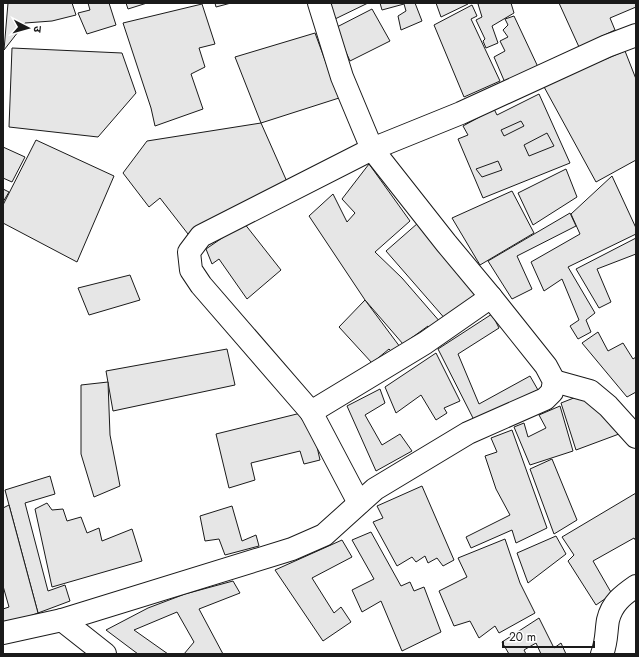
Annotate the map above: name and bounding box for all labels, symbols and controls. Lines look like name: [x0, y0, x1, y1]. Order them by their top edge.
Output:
north arrow: [8, 8, 48, 48]
text: उ: [30, 25, 46, 34]
scale bar: [503, 623, 594, 649]
text: 20 m: [509, 628, 536, 646]

